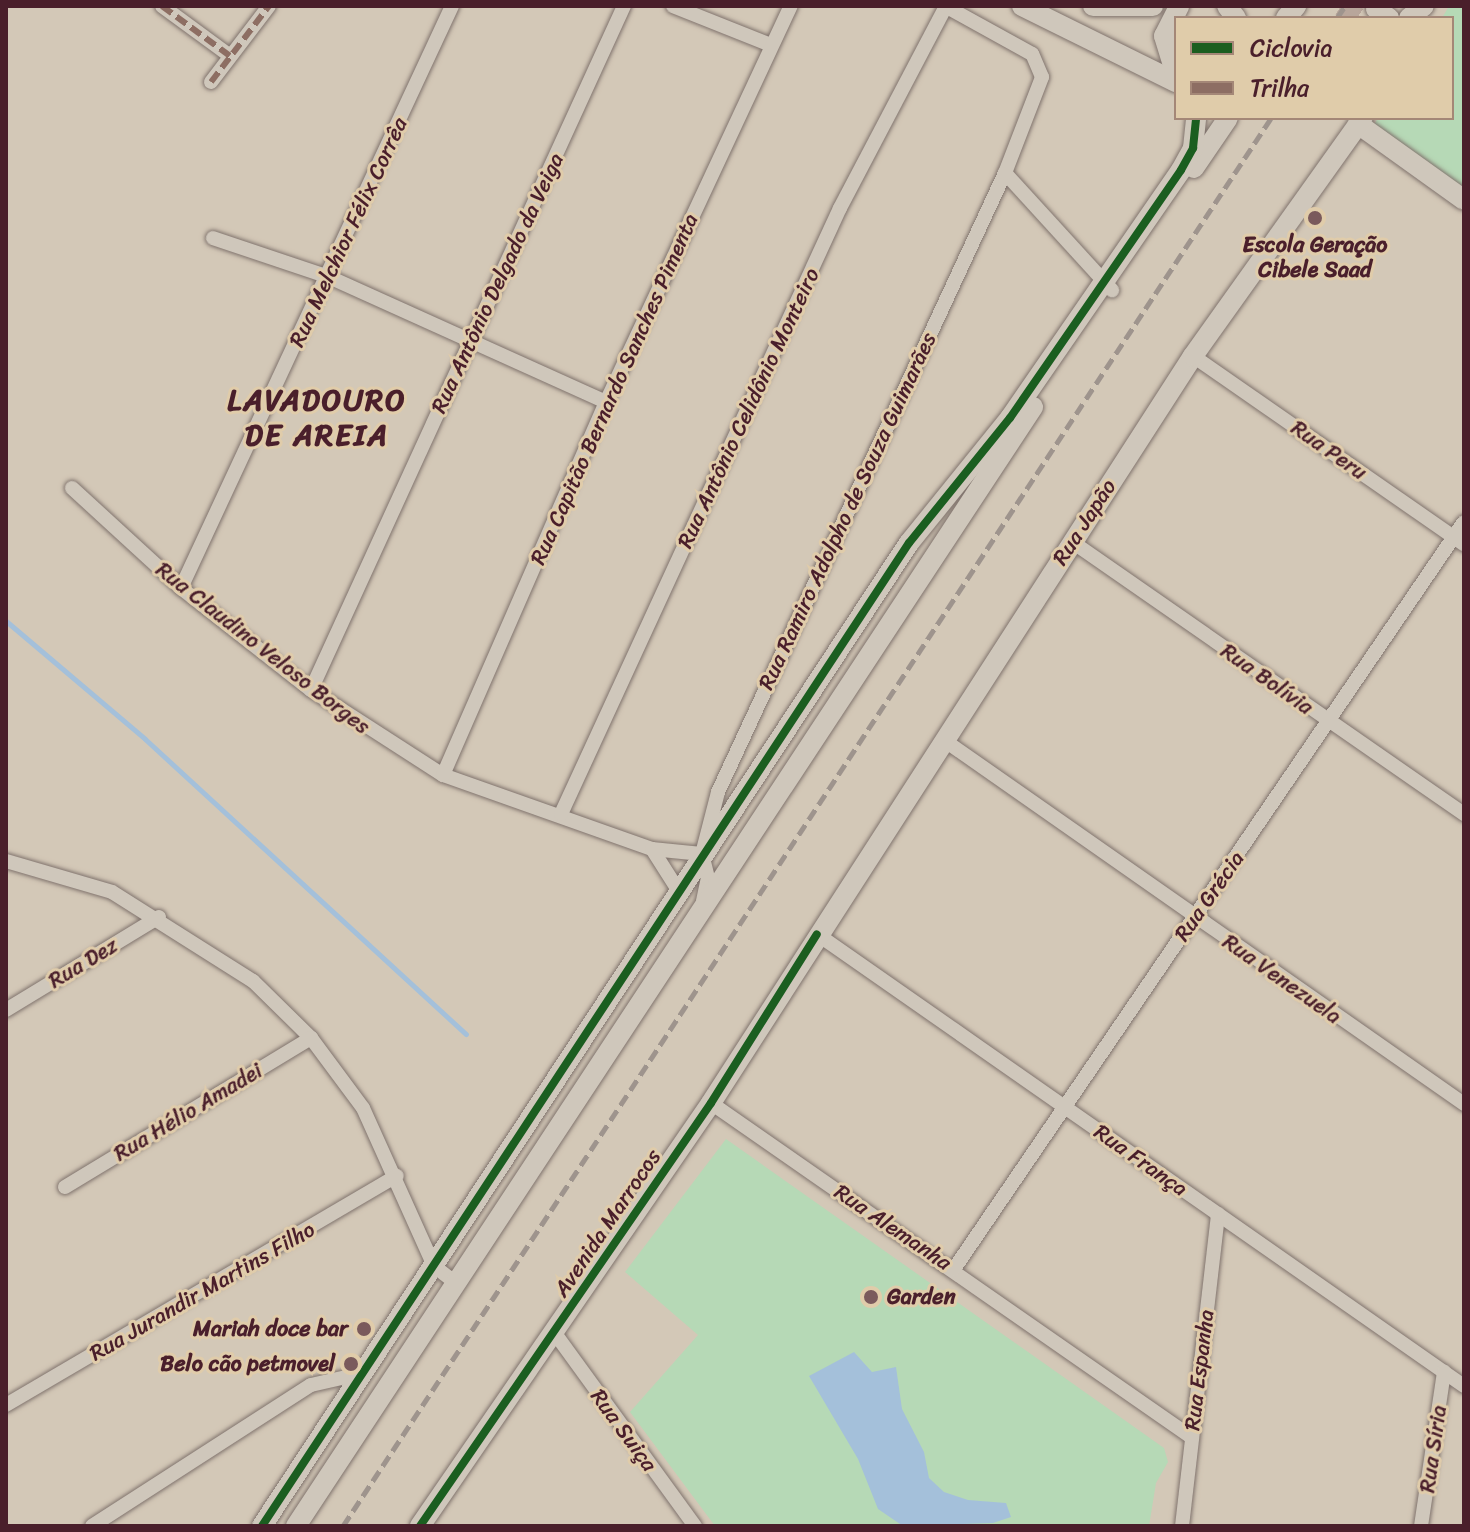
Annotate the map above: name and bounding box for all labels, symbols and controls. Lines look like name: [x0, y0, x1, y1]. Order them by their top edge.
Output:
legend: [1174, 16, 1454, 120]
text: Ciclovia: [1250, 27, 1332, 69]
text: Trilha: [1250, 67, 1309, 109]
street label: Rua Melchior Félix Corrêa: [283, 113, 413, 351]
street label: Rua Antônio Delgado da Veiga: [425, 149, 569, 417]
street label: Rua Capitão Bernardo Sanches Pimenta: [524, 209, 704, 569]
marker: Escola Geração Cibele Saad: [1306, 209, 1324, 227]
place label: Escola Geração Cibele Saad: [1242, 231, 1388, 282]
street label: Rua Antônio Celidônio Monteiro: [671, 263, 825, 553]
street label: Rua Ramiro Adolpho de Souza Guimarães: [752, 328, 942, 694]
district label: LAVADOURO DE AREIA: [225, 382, 409, 452]
street label: Rua Peru: [1286, 414, 1372, 486]
street label: Rua Japão: [1046, 474, 1122, 570]
street label: Rua Claudino Veloso Borges: [151, 556, 375, 740]
street label: Rua Bolívia: [1216, 638, 1318, 720]
street label: Rua Grécia: [1168, 846, 1250, 946]
street label: Rua Venezuela: [1218, 928, 1346, 1030]
street label: Rua Dez: [43, 932, 123, 994]
street label: Rua Hélio Amadei: [109, 1057, 267, 1167]
street label: Rua França: [1089, 1118, 1193, 1202]
street label: Avenida Marrocos: [548, 1144, 666, 1302]
street label: Rua Alemanha: [829, 1178, 957, 1276]
street label: Rua Jurandir Martins Filho: [84, 1215, 320, 1367]
place label: Garden: [887, 1284, 956, 1310]
marker: Garden: [862, 1288, 880, 1306]
street label: Rua Espanha: [1178, 1308, 1220, 1432]
place label: Mariah doce bar: [193, 1316, 348, 1342]
marker: Mariah doce bar: [355, 1320, 373, 1338]
place label: Belo cão petmovel: [160, 1351, 335, 1377]
marker: Belo cão petmovel: [342, 1355, 360, 1373]
street label: Rua Suiça: [585, 1384, 663, 1476]
street label: Rua Síria: [1414, 1404, 1452, 1494]

